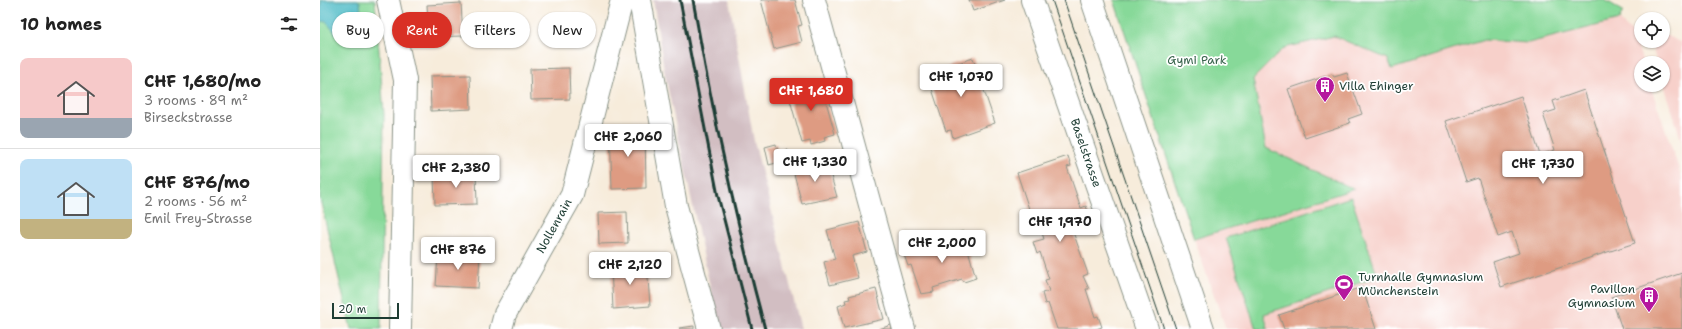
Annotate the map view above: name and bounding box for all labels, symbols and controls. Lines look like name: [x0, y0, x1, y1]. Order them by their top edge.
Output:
chip: Buy: [332, 12, 384, 48]
chip: Rent: [392, 12, 452, 48]
chip: Filters: [460, 12, 530, 48]
chip: New: [538, 12, 596, 48]
map controls: [1634, 12, 1670, 92]
button: locate: [1634, 12, 1670, 48]
text: 10 homes: [20, 13, 102, 35]
icon: filters: [278, 13, 300, 35]
park label: Gymi Park: [1167, 52, 1227, 68]
button: layers: [1634, 56, 1670, 92]
pin: CHF 1,070: [915, 64, 1007, 98]
text: CHF 1,070: [929, 68, 993, 85]
text: CHF 1,680/mo: [144, 70, 261, 92]
icon: home: [52, 74, 100, 122]
building icon: Villa Ehinger: [1314, 75, 1336, 103]
pin: CHF 1,680: [765, 78, 857, 112]
place label: Villa Ehinger: [1339, 78, 1414, 94]
text: CHF 1,680: [779, 82, 843, 99]
text: 3 rooms · 89 m²: [144, 92, 248, 109]
text: Birseckstrasse: [144, 109, 233, 126]
street label: Baselstrasse: [1067, 116, 1105, 190]
pin: CHF 2,060: [582, 124, 674, 158]
text: CHF 2,060: [594, 128, 662, 145]
pin: CHF 1,330: [769, 149, 861, 183]
pin: CHF 1,730: [1497, 151, 1589, 185]
text: CHF 1,330: [783, 153, 847, 170]
pin: CHF 2,380: [410, 155, 502, 189]
text: CHF 1,730: [1511, 155, 1575, 172]
text: CHF 2,380: [422, 159, 490, 176]
text: CHF 876/mo: [144, 171, 250, 193]
icon: home: [52, 175, 100, 223]
text: 2 rooms · 56 m²: [144, 193, 247, 210]
street label: Nollenrain: [532, 196, 576, 256]
pin: CHF 1,970: [1014, 209, 1106, 243]
text: Emil Frey-Strasse: [144, 210, 252, 227]
text: CHF 1,970: [1028, 213, 1092, 230]
pin: CHF 2,000: [896, 230, 988, 264]
text: CHF 2,000: [908, 234, 976, 251]
pin: CHF 876: [421, 237, 495, 271]
text: CHF 876: [430, 241, 486, 258]
pin: CHF 2,120: [584, 252, 676, 286]
text: CHF 2,120: [598, 256, 662, 273]
place label: Turnhalle Gymnasium Münchenstein: [1358, 269, 1483, 299]
sports icon: Turnhalle Gymnasium Münchenstein: [1333, 273, 1355, 301]
place label: Pavillon Gymnasium: [1568, 281, 1635, 311]
building icon: Pavillon Gymnasium: [1638, 285, 1660, 313]
scale bar: [332, 301, 399, 320]
text: 20 m: [338, 302, 366, 317]

